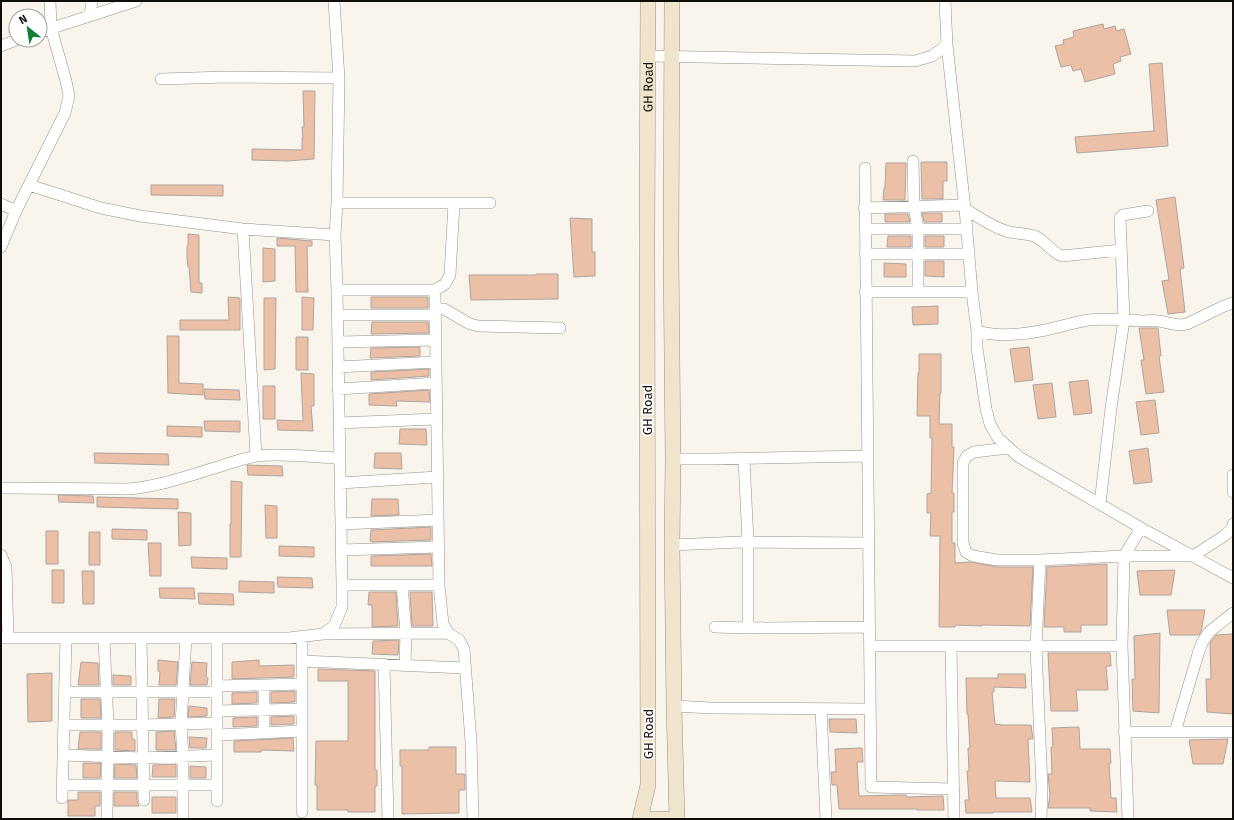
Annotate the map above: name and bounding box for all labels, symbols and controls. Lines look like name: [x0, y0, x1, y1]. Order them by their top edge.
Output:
north arrow: [8, 8, 48, 48]
text: N: [17, 12, 30, 27]
street label: GH Road: [640, 62, 655, 112]
street label: GH Road: [640, 385, 655, 435]
street label: GH Road: [641, 709, 656, 759]

